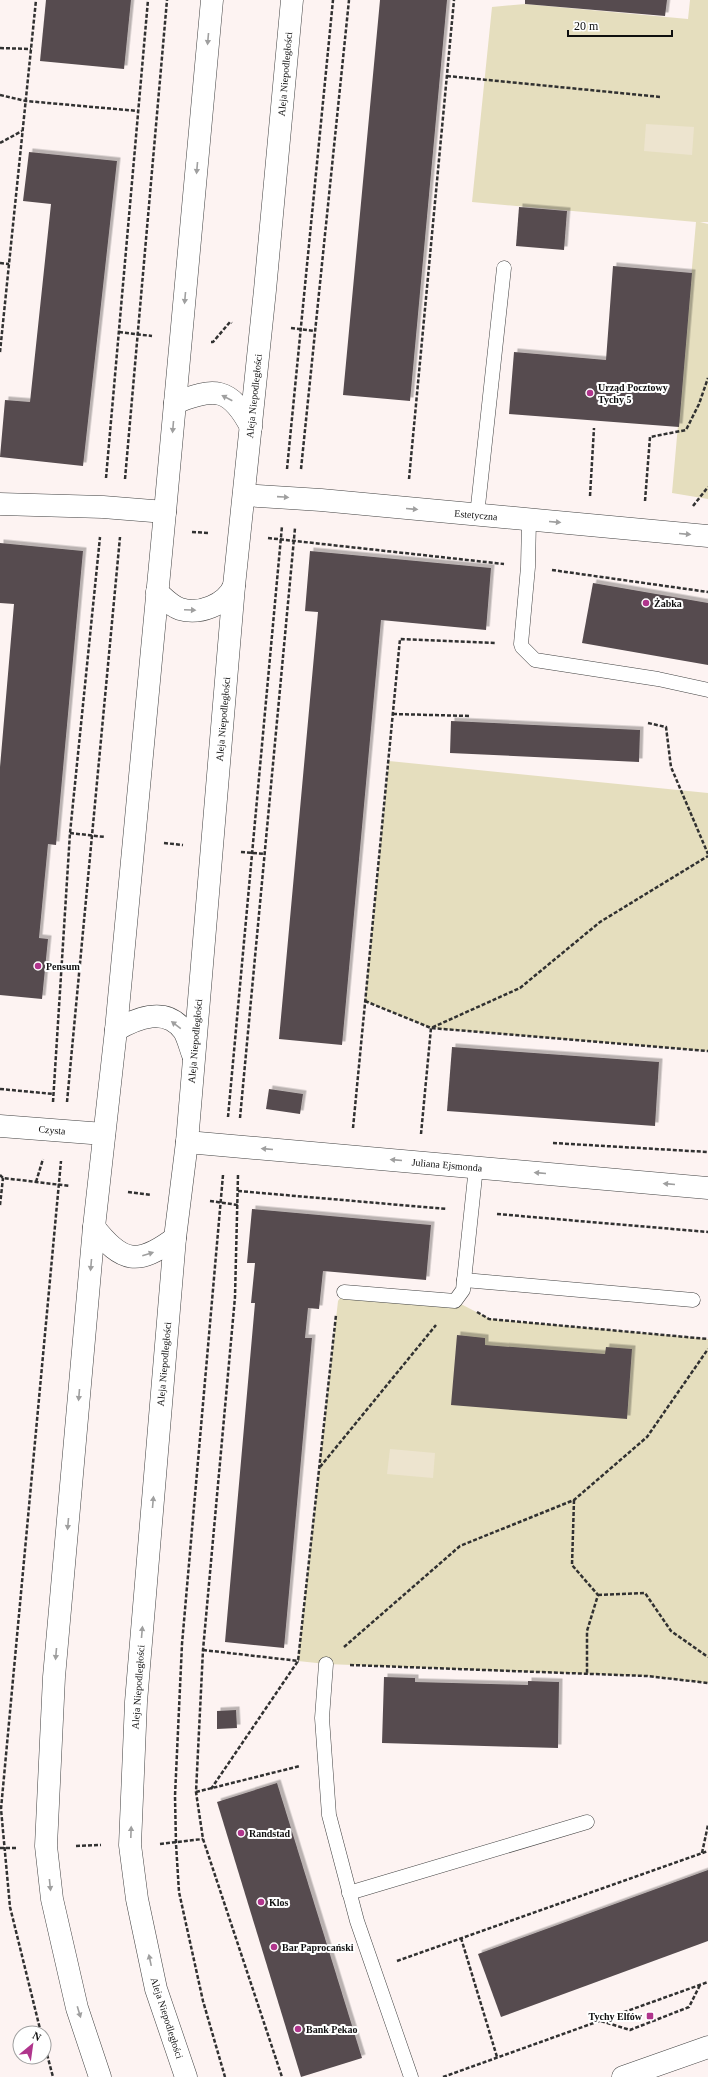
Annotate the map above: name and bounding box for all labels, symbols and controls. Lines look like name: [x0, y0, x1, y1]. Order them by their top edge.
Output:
scale bar: [568, 12, 672, 38]
text: 20 m: [574, 19, 599, 33]
street label: Aleja Niepodległości: [276, 31, 294, 117]
one-way arrow: [205, 33, 211, 45]
one-way arrow: [193, 162, 200, 174]
one-way arrow: [182, 292, 188, 304]
street label: Aleja Niepodległości: [244, 353, 264, 439]
place label: Urząd Pocztowy Tychy 5: [598, 382, 668, 405]
marker: Urząd Pocztowy Tychy 5: [585, 388, 595, 398]
one-way arrow: [221, 395, 233, 401]
one-way arrow: [170, 421, 176, 433]
one-way arrow: [277, 494, 289, 501]
one-way arrow: [406, 506, 418, 512]
street label: Estetyczna: [454, 508, 499, 522]
one-way arrow: [549, 519, 561, 526]
one-way arrow: [679, 530, 691, 537]
marker: Żabka: [641, 598, 651, 608]
place label: Żabka: [654, 598, 682, 609]
one-way arrow: [184, 607, 197, 613]
street label: Aleja Niepodległości: [214, 676, 232, 762]
marker: Pensum: [33, 961, 43, 971]
place label: Pensum: [46, 961, 81, 972]
street label: Aleja Niepodległości: [186, 998, 204, 1084]
one-way arrow: [170, 1020, 181, 1029]
street label: Czysta: [38, 1123, 67, 1137]
one-way arrow: [261, 1146, 273, 1152]
street label: Juliana Ejsmonda: [411, 1156, 483, 1174]
one-way arrow: [390, 1157, 402, 1164]
one-way arrow: [534, 1170, 546, 1176]
one-way arrow: [663, 1181, 675, 1188]
one-way arrow: [143, 1251, 155, 1257]
one-way arrow: [87, 1259, 94, 1271]
street label: Aleja Niepodległości: [155, 1321, 173, 1407]
one-way arrow: [76, 1389, 83, 1401]
one-way arrow: [149, 1496, 156, 1508]
one-way arrow: [64, 1518, 71, 1530]
one-way arrow: [139, 1626, 146, 1638]
street label: Aleja Niepodległości: [130, 1644, 146, 1730]
one-way arrow: [53, 1648, 60, 1660]
one-way arrow: [128, 1825, 134, 1838]
marker: Randstad: [236, 1828, 246, 1838]
place label: Randstad: [249, 1828, 291, 1839]
one-way arrow: [47, 1879, 54, 1891]
marker: Klos: [256, 1897, 266, 1907]
place label: Klos: [269, 1897, 289, 1908]
marker: Bar Paprocański: [269, 1942, 279, 1952]
place label: Bar Paprocański: [282, 1942, 354, 1953]
one-way arrow: [146, 1954, 152, 1966]
street label: Aleja Niepodległości: [149, 1976, 185, 2060]
one-way arrow: [76, 2006, 82, 2018]
place label: Tychy Elfów: [589, 2011, 643, 2022]
marker: Tychy Elfów: [645, 2011, 655, 2021]
marker: Bank Pekao: [293, 2024, 303, 2034]
place label: Bank Pekao: [306, 2024, 357, 2035]
north arrow: [12, 2025, 52, 2065]
text: N: [30, 2029, 43, 2043]

